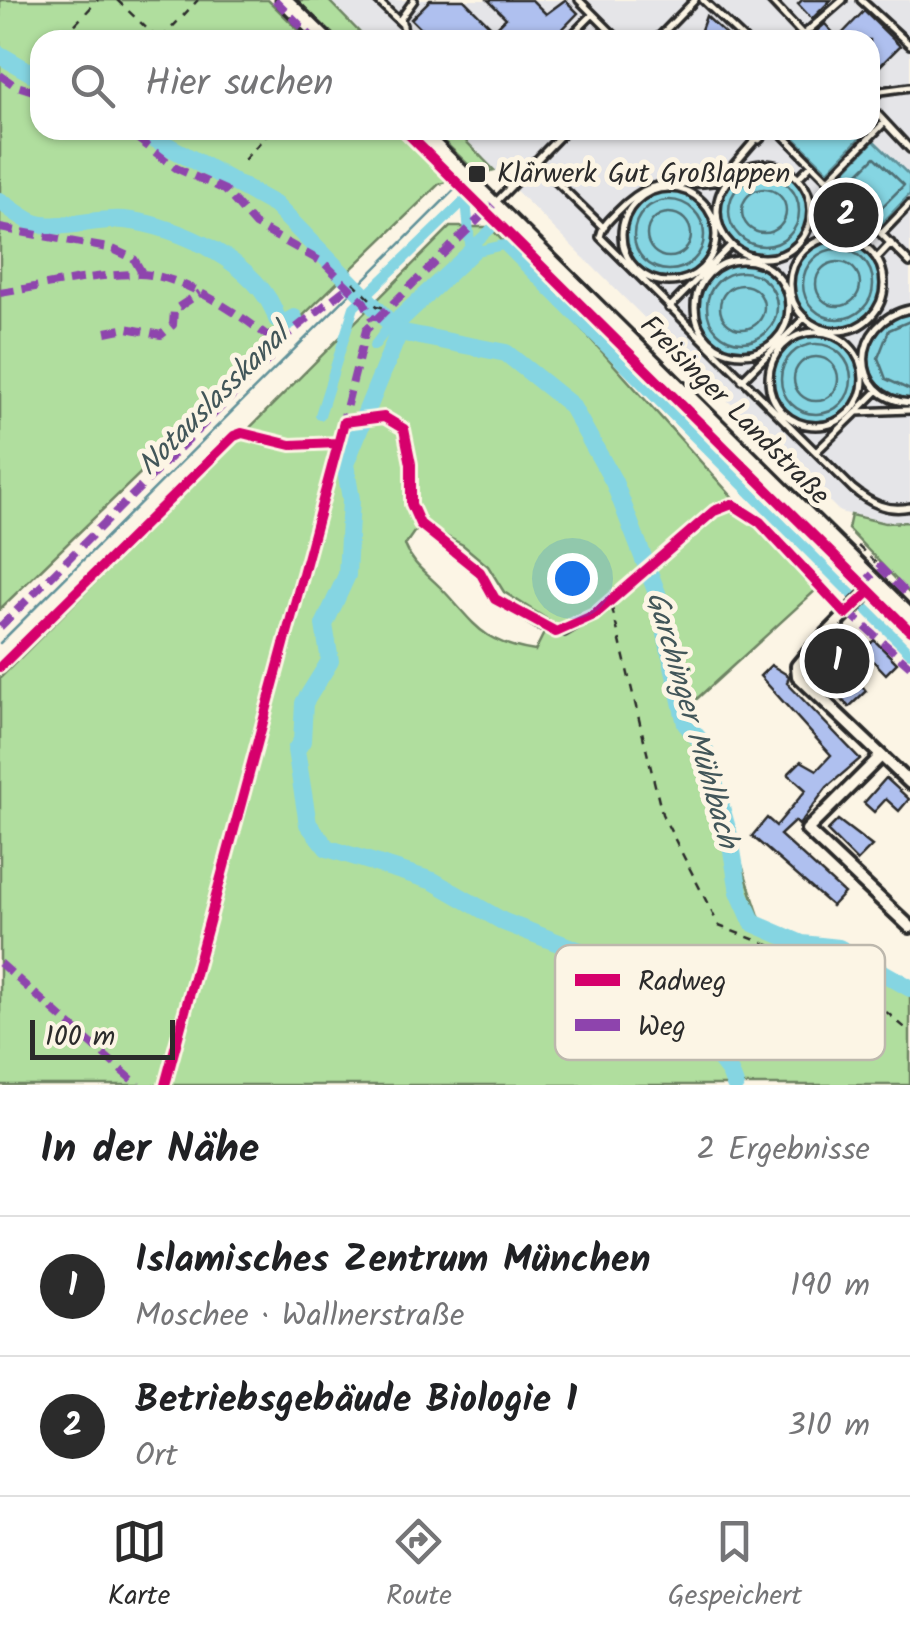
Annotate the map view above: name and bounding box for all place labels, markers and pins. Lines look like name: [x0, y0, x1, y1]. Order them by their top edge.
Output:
place label: Klärwerk Gut Großlappen: [497, 152, 790, 197]
marker: Klärwerk Gut Großlappen: [466, 163, 488, 185]
pin: 2: [814, 178, 878, 252]
pin: 1: [804, 624, 870, 698]

